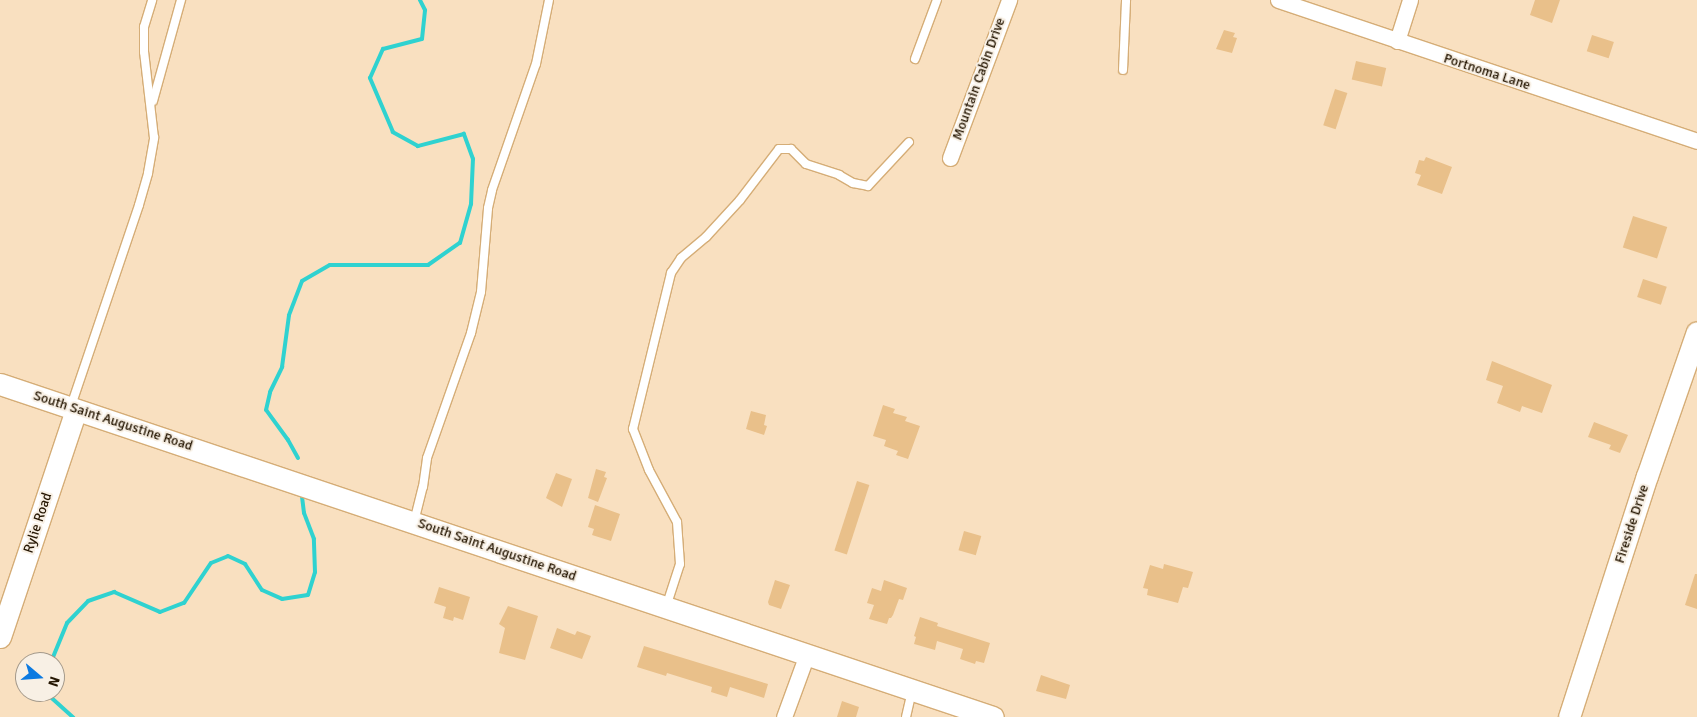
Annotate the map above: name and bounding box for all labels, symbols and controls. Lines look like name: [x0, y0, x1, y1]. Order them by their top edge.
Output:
street label: Mountain Cabin Drive: [949, 15, 1009, 143]
street label: Portnoma Lane: [1441, 50, 1533, 94]
street label: South Saint Augustine Road: [31, 387, 195, 455]
street label: Fireside Drive: [1611, 483, 1653, 565]
street label: Rylie Road: [20, 491, 56, 555]
street label: South Saint Augustine Road: [416, 515, 578, 585]
north arrow: [15, 652, 65, 702]
text: N: [44, 674, 63, 689]

